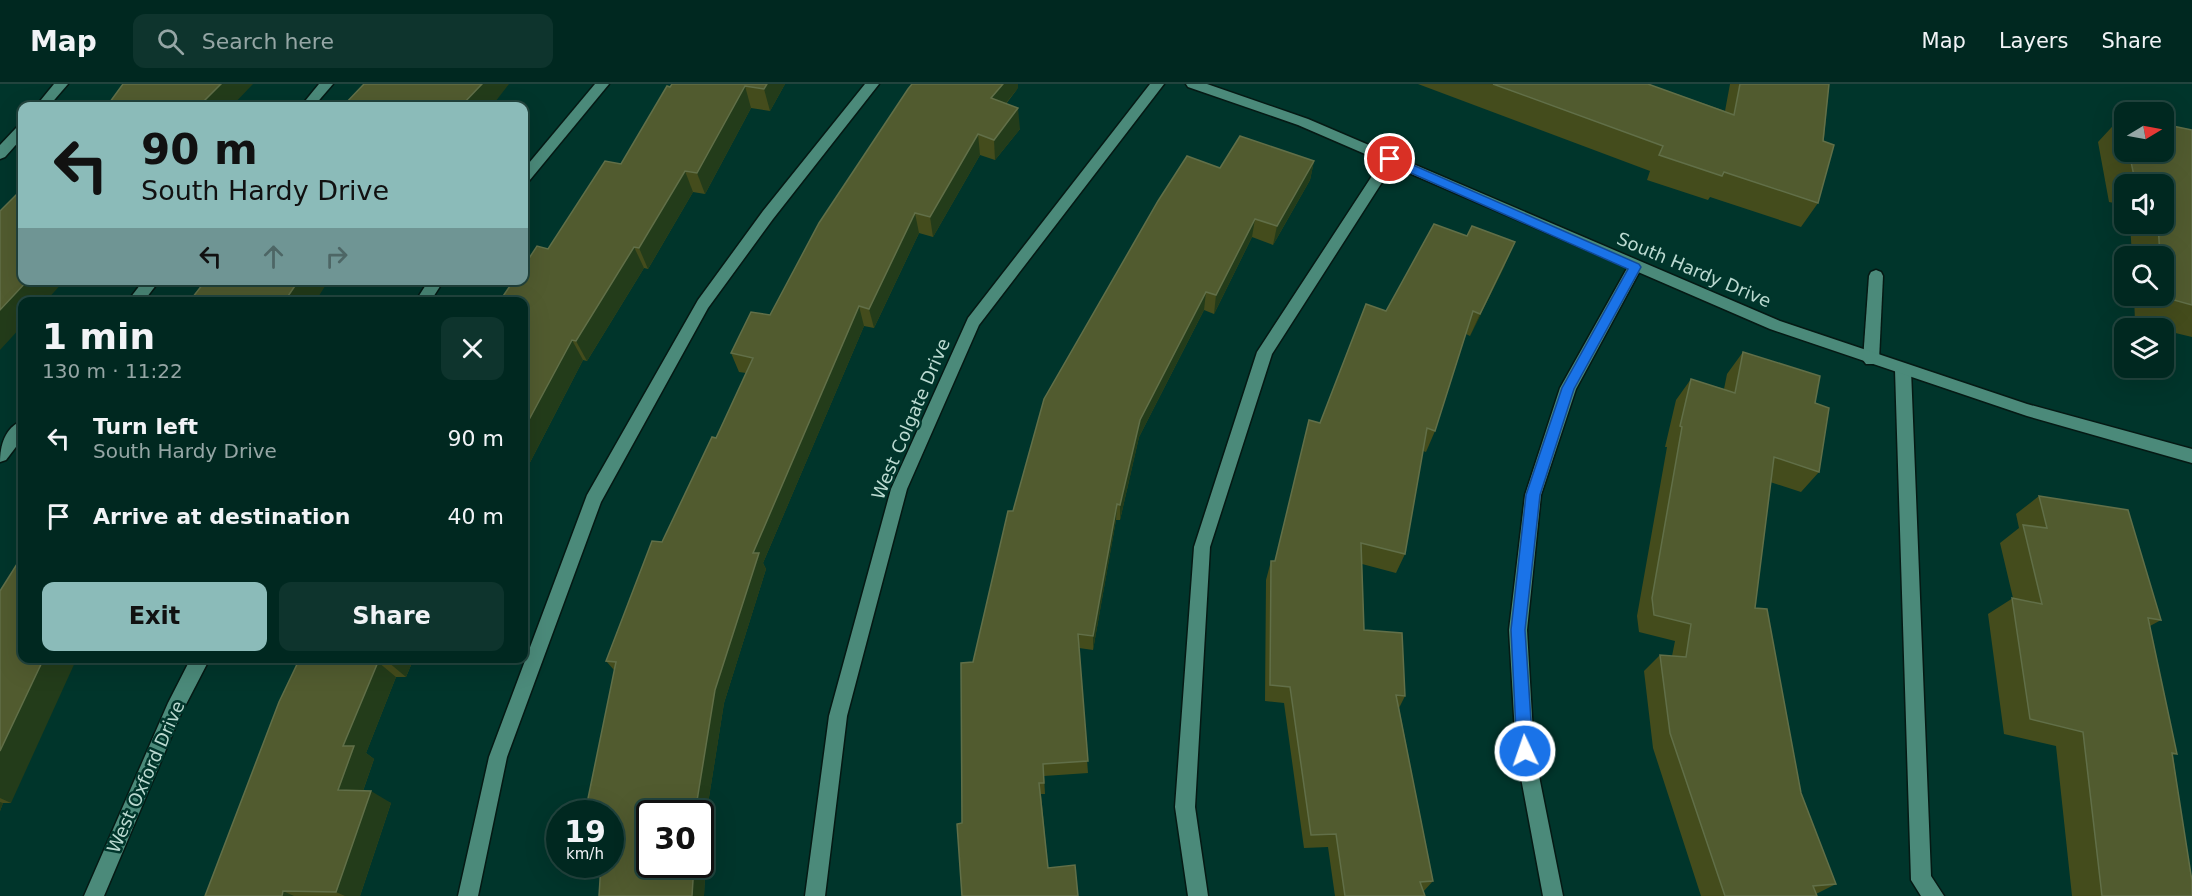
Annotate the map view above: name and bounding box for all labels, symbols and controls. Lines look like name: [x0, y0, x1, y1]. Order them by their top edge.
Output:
search box: [133, 14, 553, 68]
text: Map: [30, 25, 97, 58]
icon: search: [154, 25, 187, 58]
text: Search here: [202, 29, 334, 54]
text: Map: [1922, 29, 1966, 53]
text: Layers: [1999, 29, 2068, 53]
text: Share: [2101, 29, 2162, 53]
north arrow: [2114, 102, 2174, 162]
map controls: [2114, 102, 2174, 378]
text: 90 m: [141, 125, 258, 174]
icon: left: [42, 126, 120, 204]
pin: [1364, 133, 1415, 184]
icon: arrive: [1373, 142, 1406, 175]
button: sound: [2114, 174, 2174, 234]
text: South Hardy Drive: [141, 175, 389, 206]
street label: South Hardy Drive: [1614, 228, 1774, 312]
icon: left: [194, 240, 227, 273]
icon: ahead: [257, 240, 290, 273]
icon: right: [320, 240, 353, 273]
button: search: [2114, 246, 2174, 306]
text: 1 min: [42, 316, 155, 357]
button: close: [441, 317, 504, 380]
button: layers: [2114, 318, 2174, 378]
street label: West Colgate Drive: [867, 335, 954, 502]
text: 130 m · 11:22: [42, 359, 183, 383]
text: Turn left: [93, 414, 198, 439]
icon: left: [42, 422, 75, 455]
text: 90 m: [448, 426, 504, 451]
text: South Hardy Drive: [93, 439, 277, 463]
icon: arrive: [42, 500, 75, 533]
text: Arrive at destination: [93, 504, 350, 529]
text: 40 m: [448, 504, 504, 529]
button: Exit: [42, 582, 267, 651]
button: Share: [279, 582, 504, 651]
street label: West Oxford Drive: [103, 697, 189, 856]
position arrow: [1493, 719, 1557, 783]
speed limit sign: 30: [636, 800, 714, 878]
text: 19: [564, 814, 606, 849]
text: km/h: [566, 845, 604, 863]

